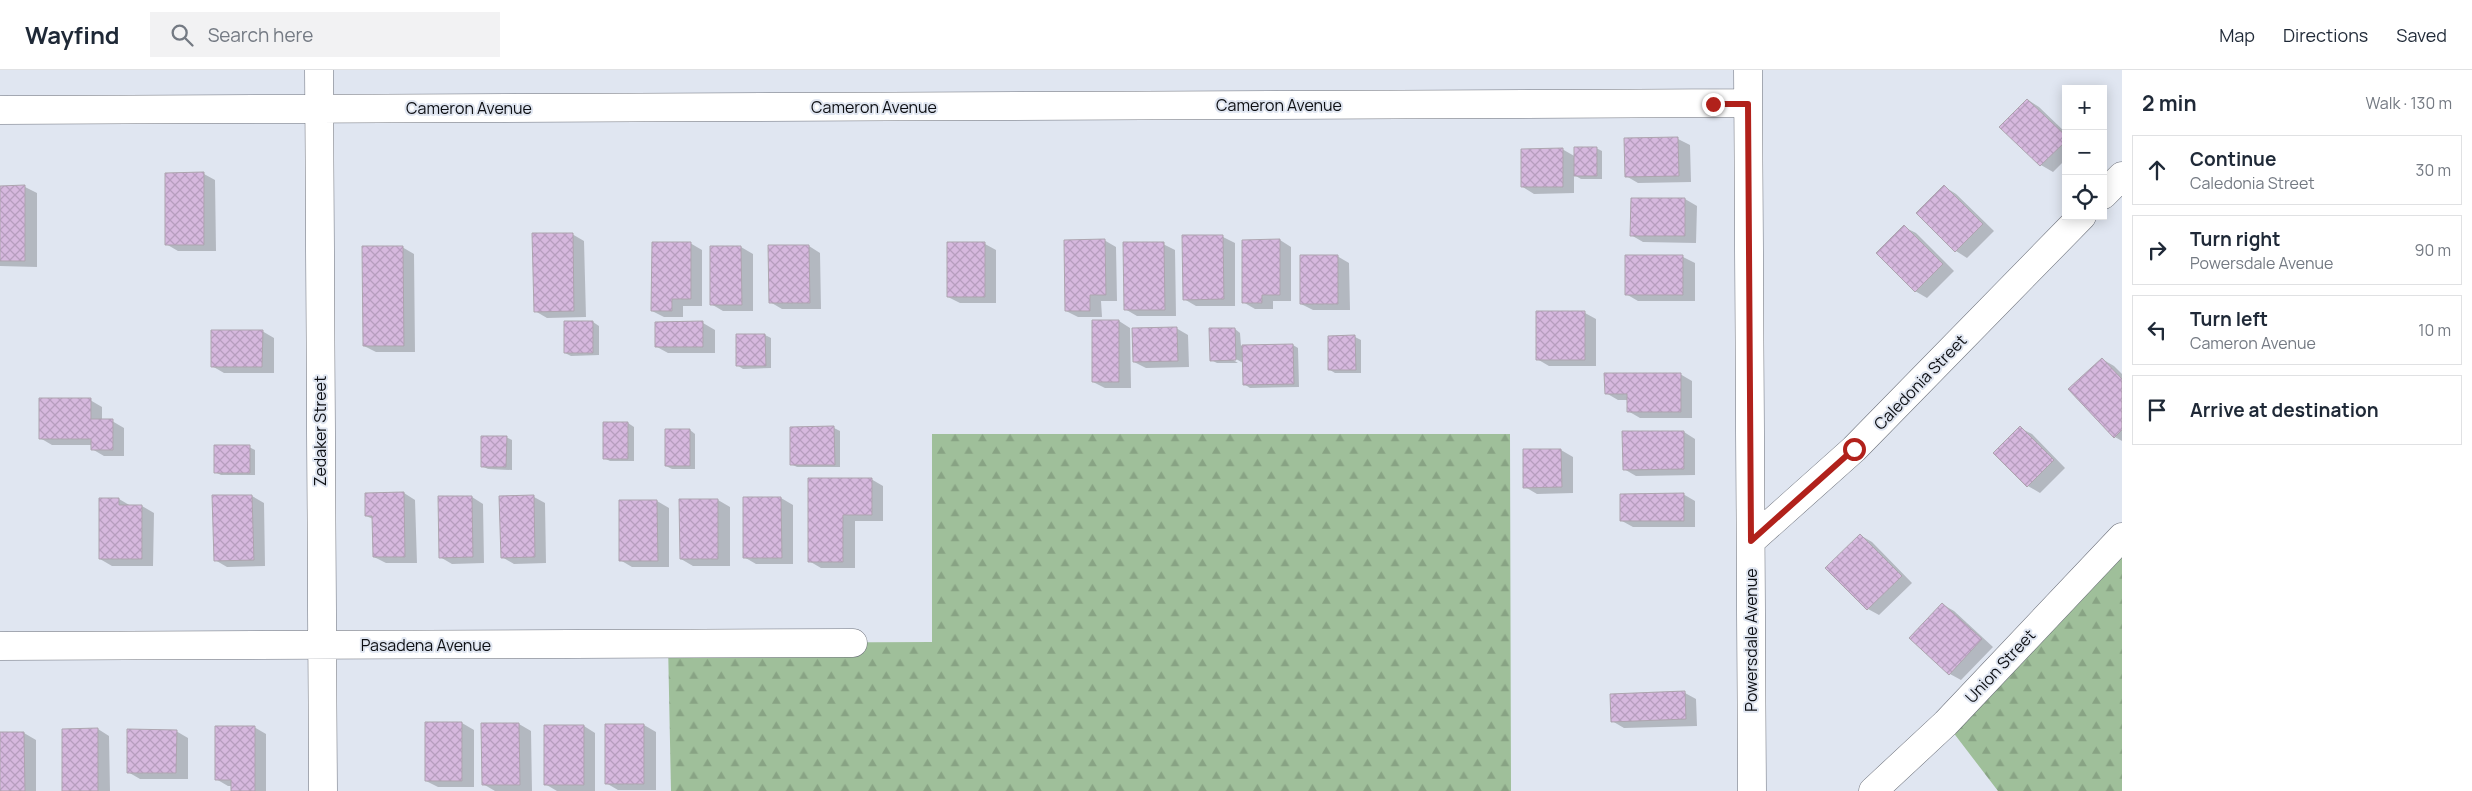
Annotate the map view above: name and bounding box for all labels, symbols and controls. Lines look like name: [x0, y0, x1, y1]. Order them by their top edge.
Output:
search box: [150, 12, 500, 57]
text: Wayfind: [25, 18, 120, 51]
icon: search: [168, 21, 196, 49]
text: Search here: [208, 22, 313, 48]
text: Map: [2219, 23, 2255, 47]
text: Directions: [2283, 23, 2368, 47]
text: Saved: [2396, 23, 2447, 47]
map controls: [2062, 85, 2107, 220]
button: +: [2062, 85, 2107, 130]
text: 2 min: [2142, 89, 2197, 117]
text: Walk · 130 m: [2366, 92, 2452, 114]
route end: [1702, 93, 1725, 116]
street label: Cameron Avenue: [1216, 94, 1342, 116]
street label: Cameron Avenue: [811, 96, 937, 118]
street label: Cameron Avenue: [406, 97, 532, 119]
button: −: [2062, 130, 2107, 175]
text: Continue: [2190, 146, 2276, 172]
icon: ahead: [2143, 156, 2171, 184]
text: 30 m: [2416, 159, 2451, 181]
text: Caledonia Street: [2190, 172, 2315, 194]
button: locate: [2062, 175, 2107, 220]
text: Turn right: [2190, 226, 2280, 252]
icon: right: [2143, 236, 2171, 264]
text: 90 m: [2415, 239, 2451, 261]
text: Powersdale Avenue: [2190, 252, 2333, 274]
text: Turn left: [2190, 306, 2268, 332]
icon: left: [2143, 316, 2171, 344]
text: 10 m: [2418, 319, 2451, 341]
street label: Caledonia Street: [1869, 330, 1971, 434]
text: Cameron Avenue: [2190, 332, 2316, 354]
street label: Zedaker Street: [309, 376, 331, 486]
icon: arrive: [2143, 396, 2171, 424]
text: Arrive at destination: [2190, 397, 2379, 423]
route start: [1843, 438, 1866, 461]
street label: Powersdale Avenue: [1740, 568, 1762, 712]
street label: Union Street: [1960, 624, 2040, 708]
street label: Pasadena Avenue: [361, 634, 491, 656]

